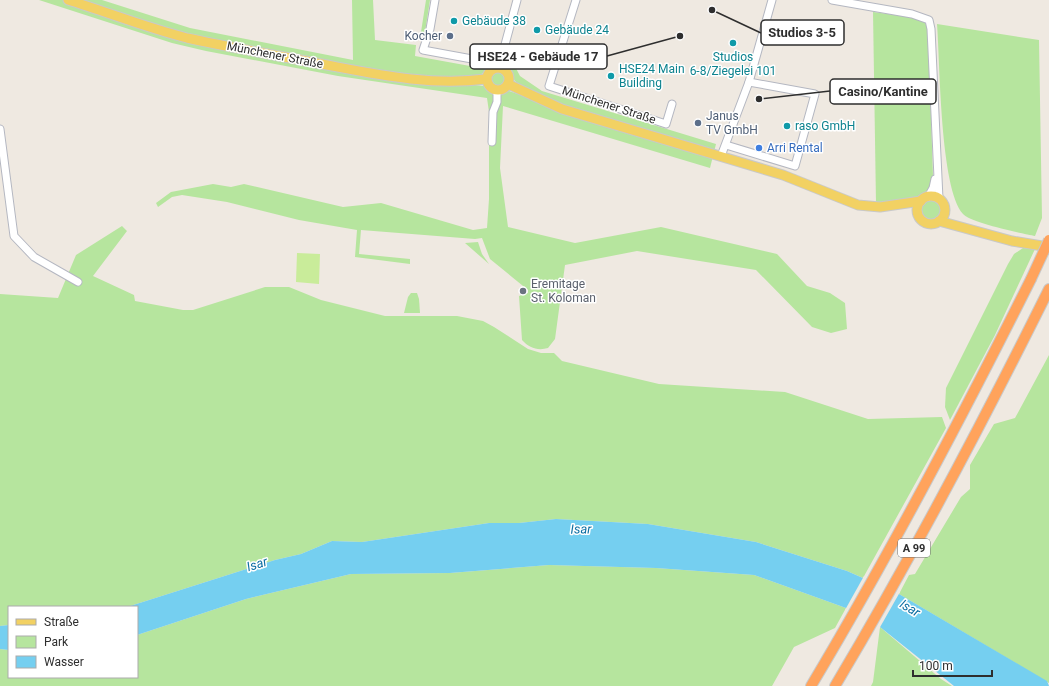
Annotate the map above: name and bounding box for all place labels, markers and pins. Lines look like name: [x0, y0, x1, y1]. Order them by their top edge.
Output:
place label: Gebäude 38: [462, 14, 526, 28]
marker: Gebäude 38: [449, 16, 459, 26]
callout: Studios 3-5: [761, 20, 844, 45]
place label: Gebäude 24: [545, 23, 609, 37]
marker: Gebäude 24: [532, 25, 542, 35]
place label: Kocher: [404, 29, 442, 43]
marker: Kocher: [445, 31, 455, 41]
marker: Studios 6-8/Ziegelei 101: [728, 38, 738, 48]
callout: HSE24 - Gebäude 17: [470, 44, 607, 69]
place label: Studios 6-8/Ziegelei 101: [690, 50, 776, 78]
place label: HSE24 Main Building: [619, 62, 685, 90]
marker: HSE24 Main Building: [606, 71, 616, 81]
callout: Casino/Kantine: [830, 79, 936, 104]
place label: Janus TV GmbH: [706, 109, 758, 137]
marker: Janus TV GmbH: [693, 118, 703, 128]
place label: raso GmbH: [795, 119, 855, 133]
marker: raso GmbH: [782, 121, 792, 131]
place label: Arri Rental: [767, 141, 823, 155]
marker: Arri Rental: [754, 143, 764, 153]
place label: Eremitage St. Koloman: [531, 277, 596, 305]
marker: Eremitage St. Koloman: [518, 286, 528, 296]

